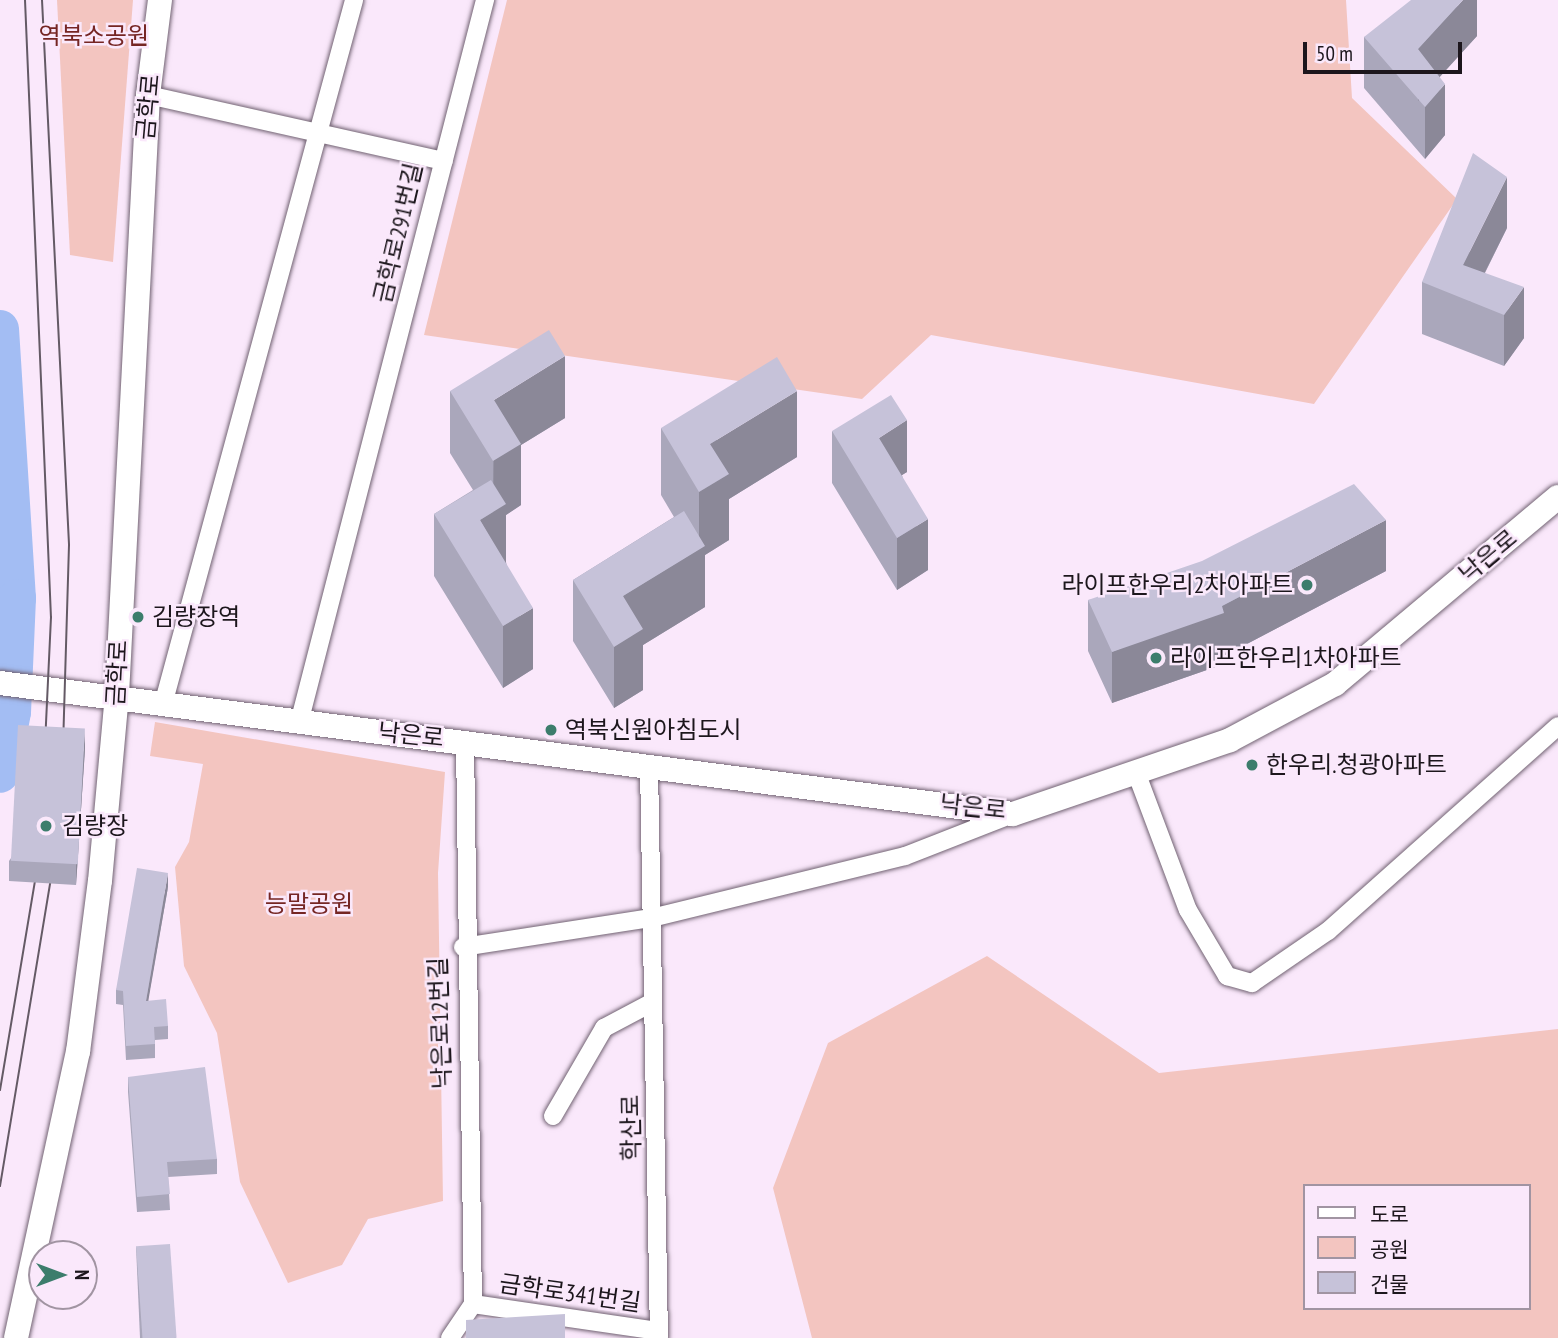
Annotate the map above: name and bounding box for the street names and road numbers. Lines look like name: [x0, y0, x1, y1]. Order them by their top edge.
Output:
street label: 금학로: [131, 73, 165, 141]
street label: 금학로291번길: [368, 160, 428, 306]
street label: 낙은로: [1453, 524, 1523, 588]
street label: 금학로: [101, 639, 133, 707]
street label: 낙은로: [377, 717, 445, 753]
street label: 낙은로: [939, 789, 1007, 825]
street label: 낙은로12번길: [423, 957, 457, 1089]
street label: 학산로: [616, 1095, 646, 1161]
street label: 금학로341번길: [497, 1269, 643, 1317]

